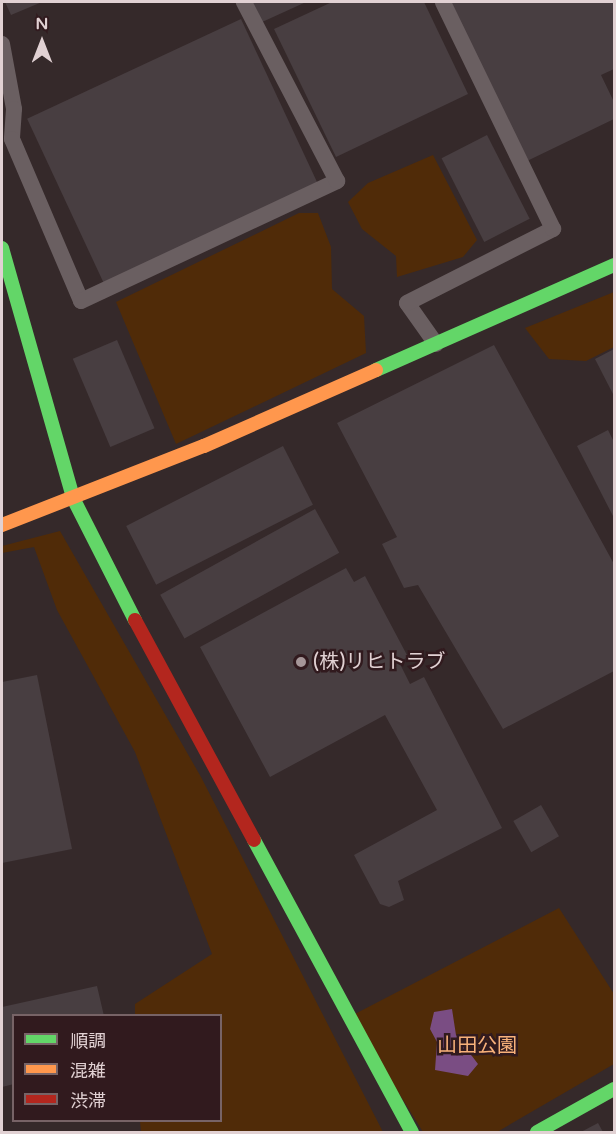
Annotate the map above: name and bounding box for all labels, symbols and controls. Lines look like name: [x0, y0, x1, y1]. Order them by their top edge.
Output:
north arrow: [12, 12, 72, 72]
text: N: [36, 14, 48, 34]
place label: (株)リヒトラブ: [313, 650, 445, 674]
marker: (株)リヒトラブ: [294, 655, 308, 669]
legend: [12, 1014, 222, 1122]
text: 順調: [70, 1030, 106, 1052]
park label: 山田公園: [437, 1034, 517, 1058]
text: 混雑: [70, 1060, 106, 1082]
text: 渋滞: [70, 1090, 106, 1112]

